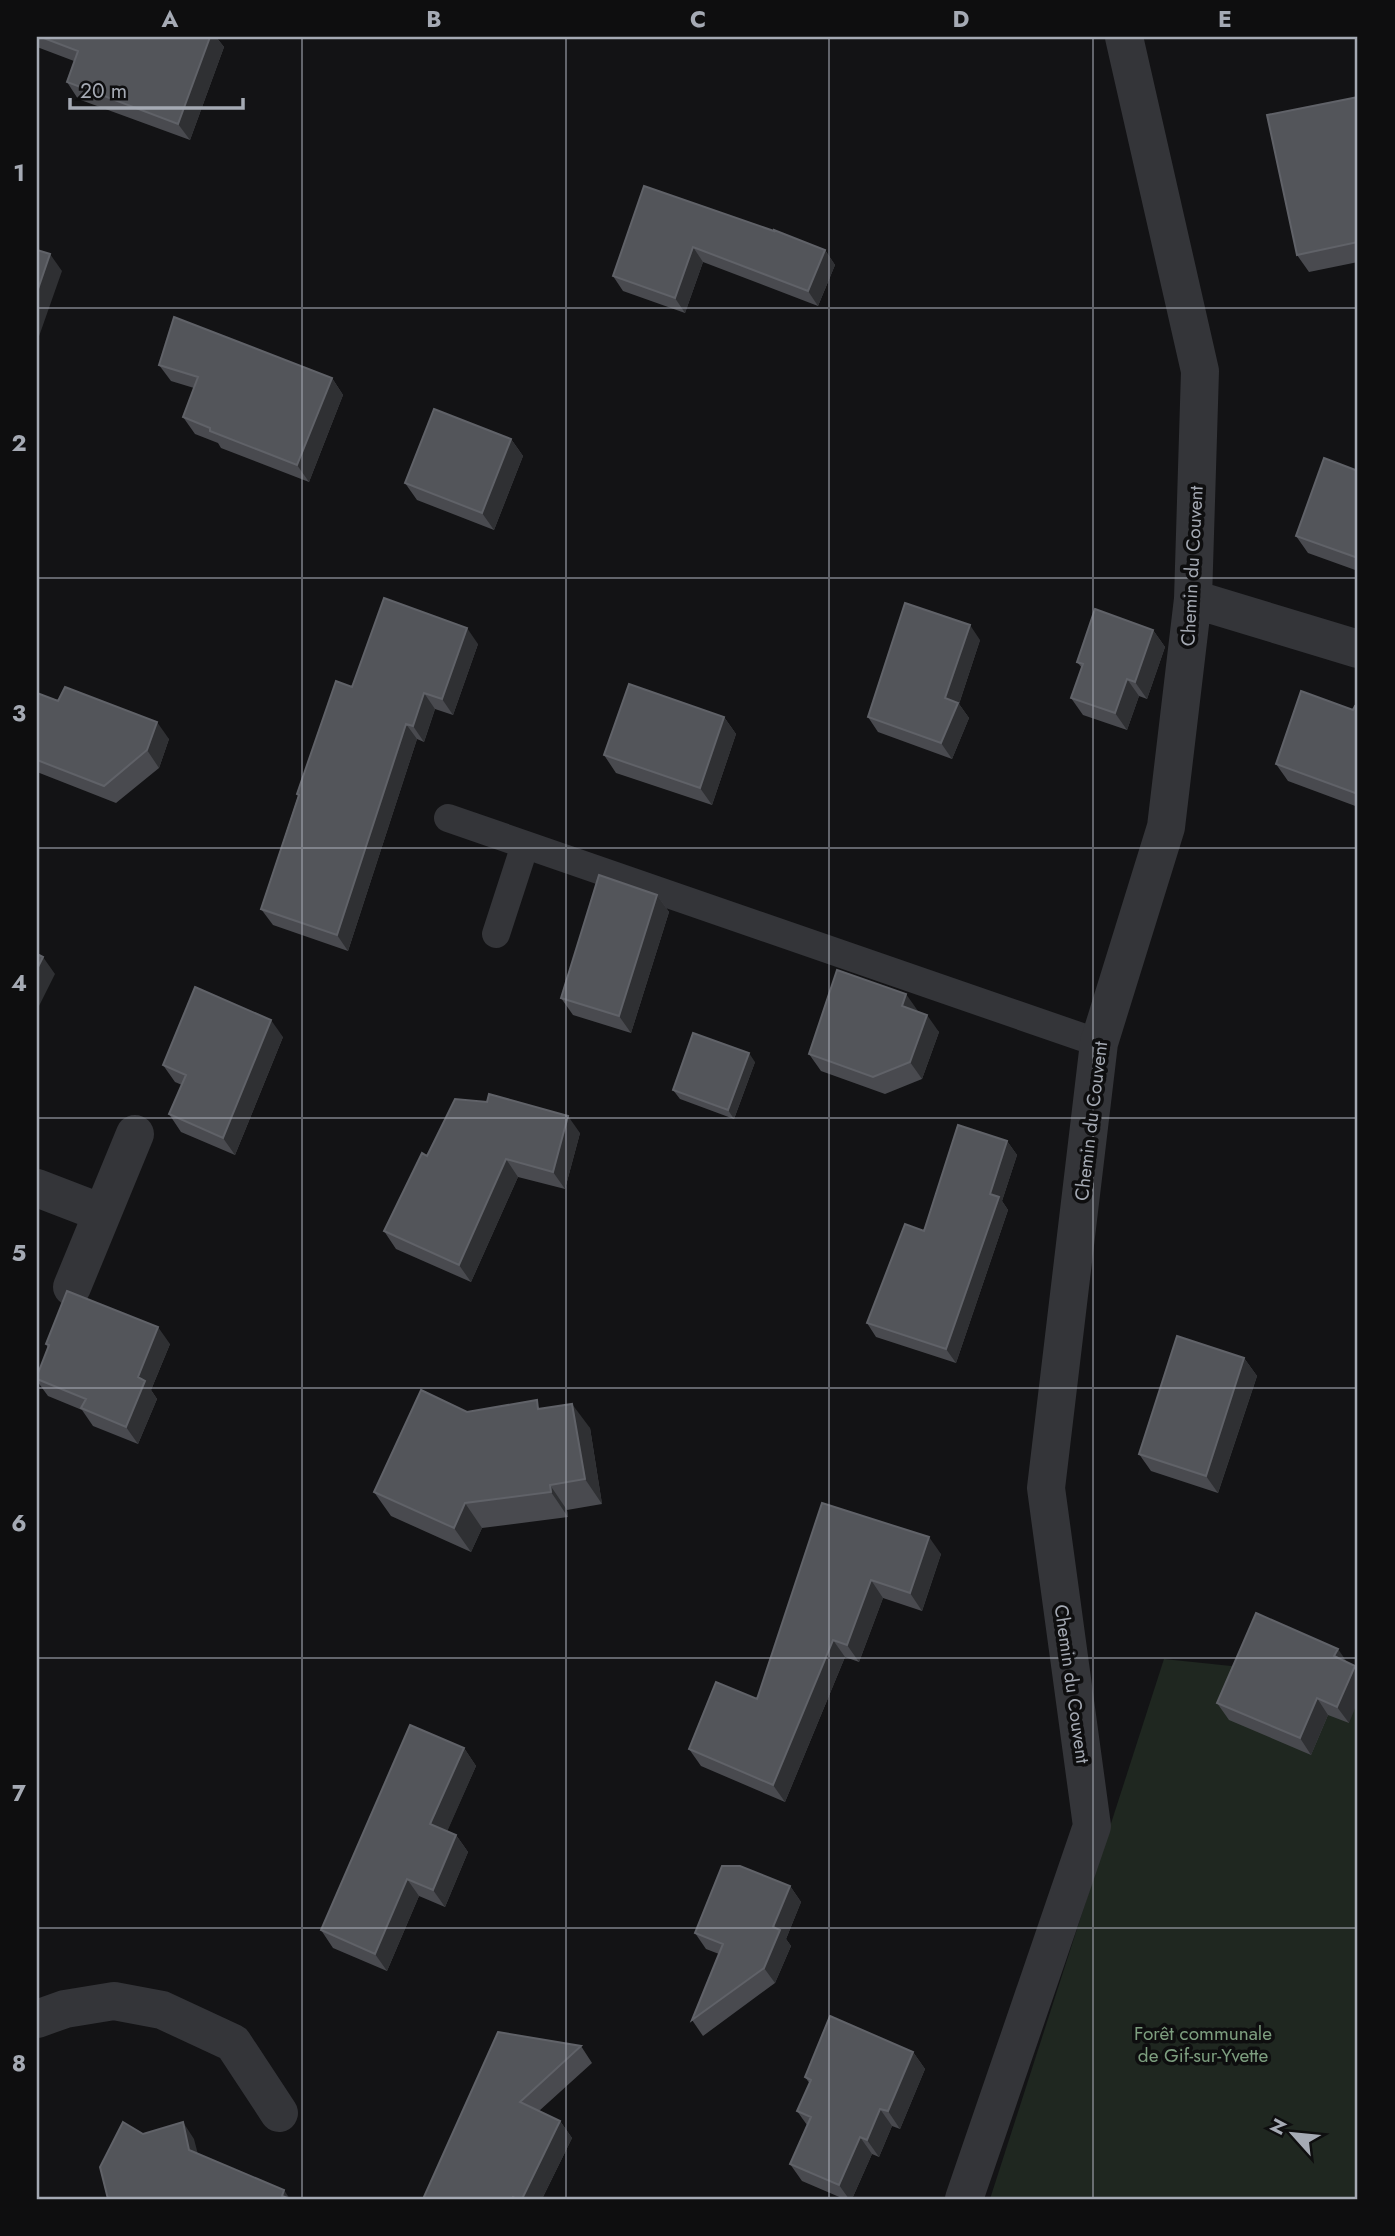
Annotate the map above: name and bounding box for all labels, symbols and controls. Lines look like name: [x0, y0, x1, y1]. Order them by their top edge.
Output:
text: A: [161, 2, 179, 36]
text: B: [426, 2, 442, 36]
text: C: [690, 2, 706, 36]
text: D: [953, 2, 970, 36]
text: E: [1218, 2, 1232, 36]
scale bar: [70, 66, 243, 110]
text: 20 m: [80, 76, 127, 106]
text: 1: [13, 156, 25, 190]
text: 2: [11, 426, 27, 460]
street label: Chemin du Couvent: [1174, 485, 1210, 647]
text: 3: [12, 696, 26, 730]
text: 4: [11, 966, 27, 1000]
street label: Chemin du Couvent: [1068, 1039, 1114, 1202]
text: 5: [12, 1236, 26, 1270]
text: 6: [11, 1506, 27, 1540]
street label: Chemin du Couvent: [1047, 1603, 1097, 1766]
text: 7: [12, 1776, 26, 1810]
park label: Forêt communale de Gif-sur-Yvette: [1134, 2020, 1272, 2069]
text: 8: [12, 2046, 26, 2080]
north arrow: [1258, 2100, 1328, 2170]
text: N: [1263, 2114, 1294, 2139]

